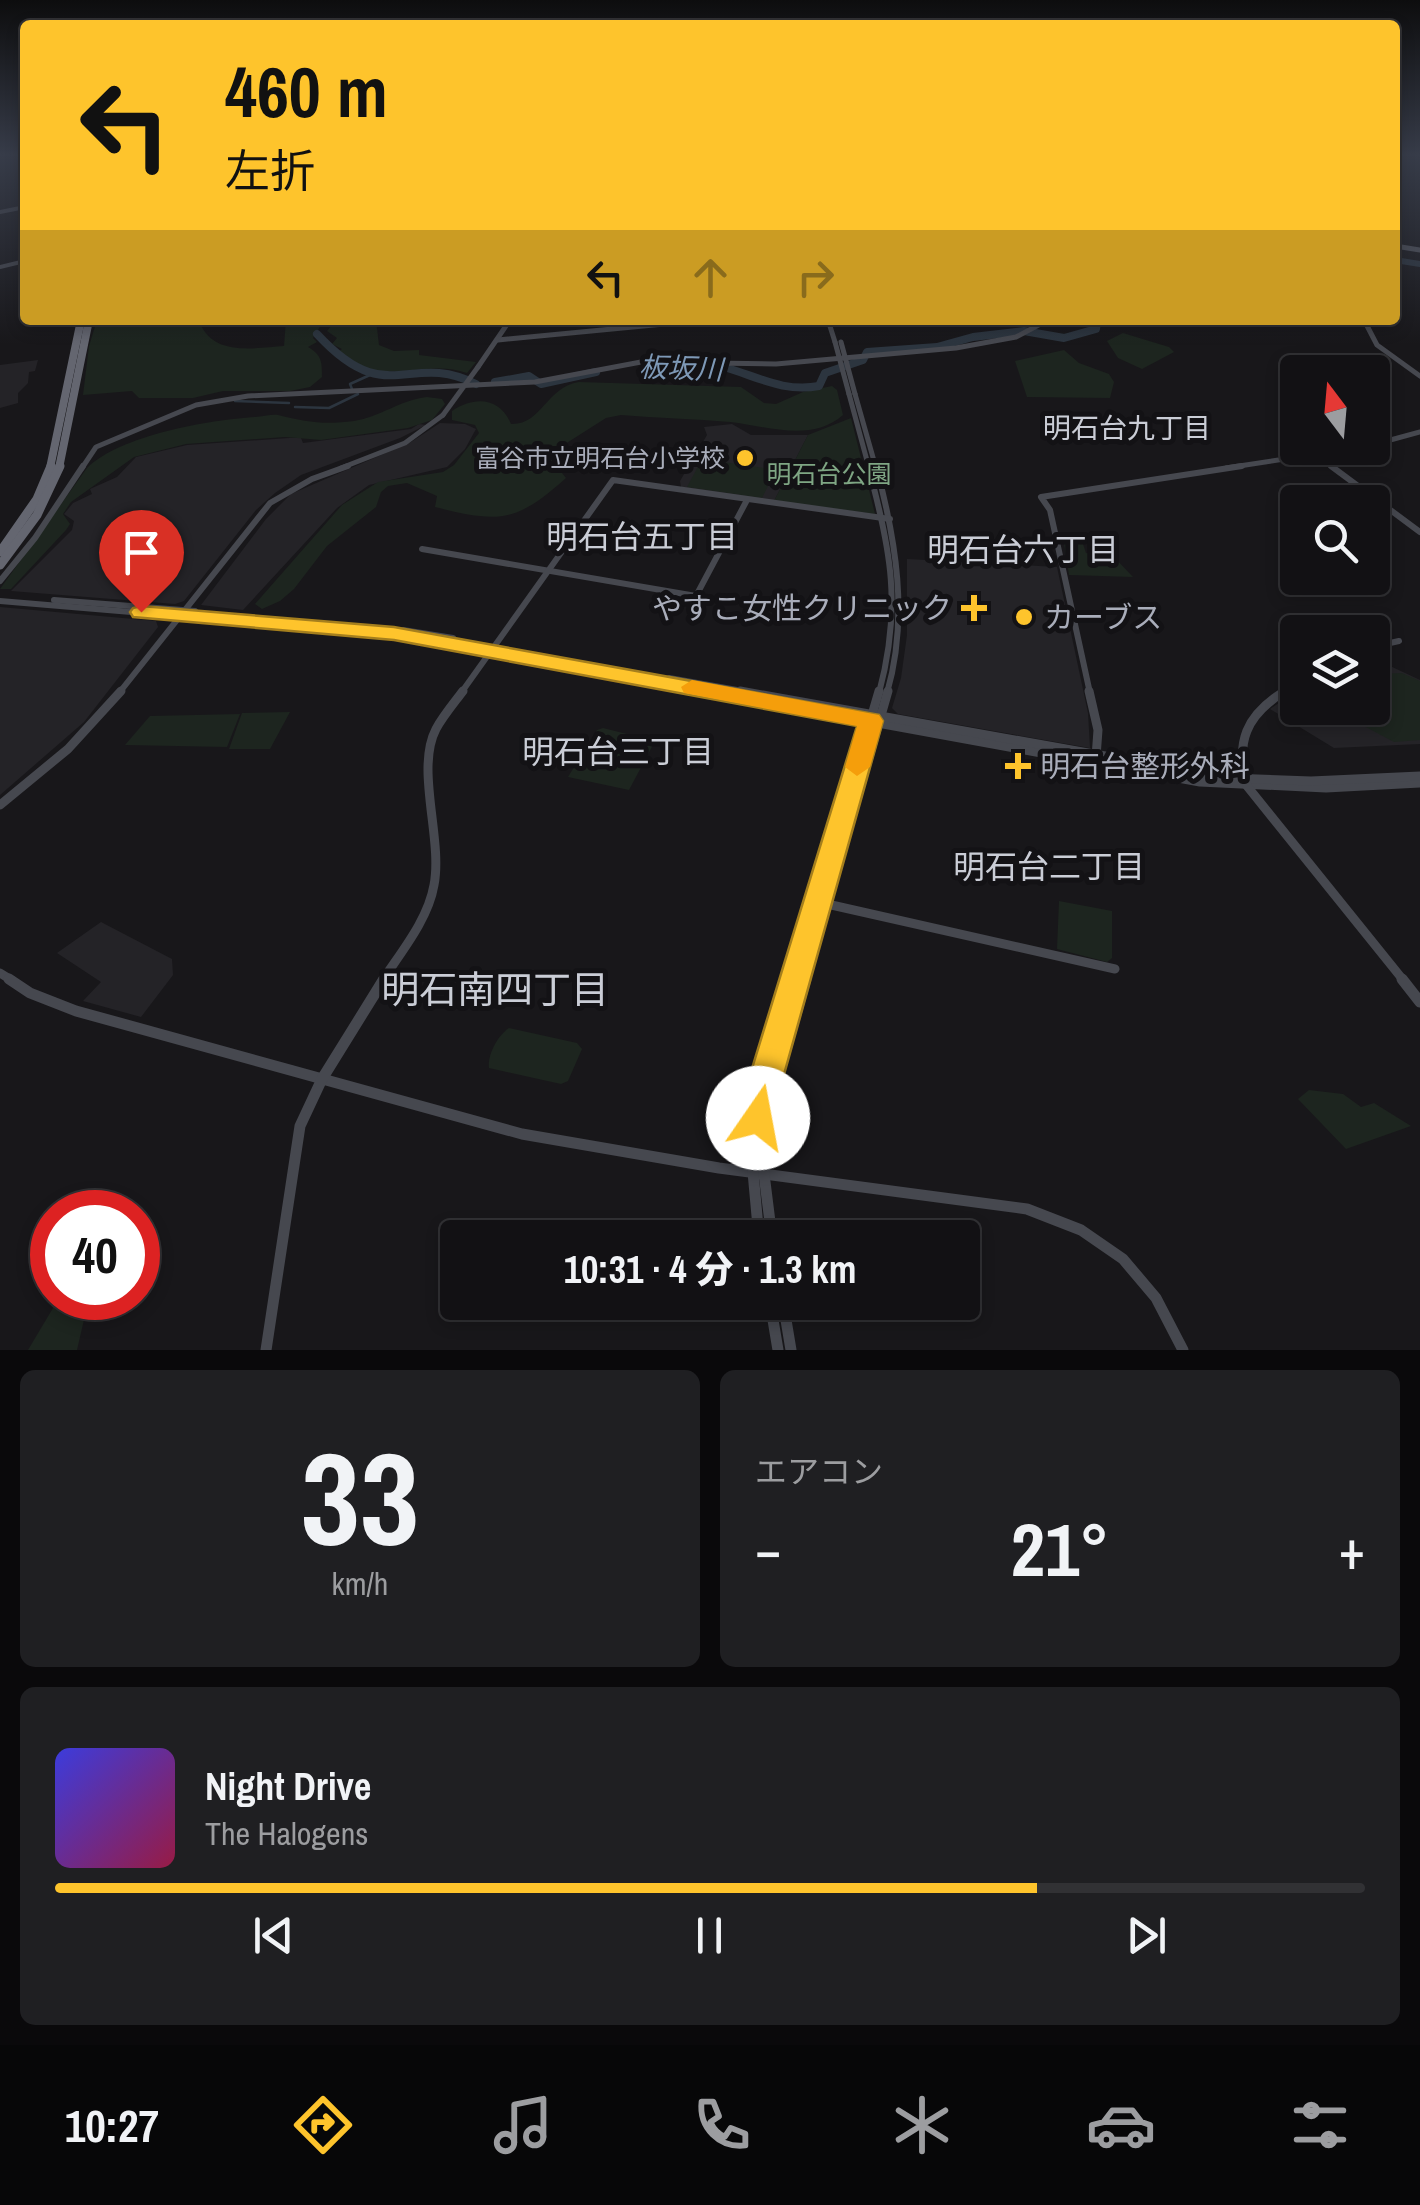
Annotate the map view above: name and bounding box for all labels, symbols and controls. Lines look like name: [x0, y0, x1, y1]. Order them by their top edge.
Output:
text: 460 m: [225, 45, 388, 139]
icon: left: [60, 60, 190, 190]
text: 左折: [225, 140, 315, 201]
icon: left: [578, 250, 633, 305]
icon: ahead: [683, 250, 738, 305]
icon: right: [788, 250, 843, 305]
water label: 板坂川: [638, 348, 727, 389]
north arrow: [1280, 355, 1390, 465]
map controls: [1280, 355, 1390, 725]
district label: 明石台九丁目: [1043, 409, 1211, 447]
place label: 富谷市立明石台小学校: [475, 441, 725, 475]
marker: 富谷市立明石台小学校: [734, 447, 756, 469]
park label: 明石台公園: [766, 457, 892, 491]
button: search: [1280, 485, 1390, 595]
pin: [99, 510, 184, 613]
district label: 明石台五丁目: [546, 515, 738, 558]
icon: arrive: [114, 525, 169, 580]
district label: 明石台六丁目: [927, 528, 1119, 571]
place label: やすこ女性クリニック: [652, 588, 952, 628]
marker: やすこ女性クリニック: [961, 595, 987, 621]
place label: カーブス: [1044, 597, 1162, 637]
marker: カーブス: [1013, 606, 1035, 628]
button: layers: [1280, 615, 1390, 725]
district label: 明石台三丁目: [522, 730, 714, 773]
place label: 明石台整形外科: [1040, 746, 1250, 786]
marker: 明石台整形外科: [1005, 753, 1031, 779]
district label: 明石台二丁目: [953, 845, 1145, 888]
district label: 明石南四丁目: [381, 964, 609, 1015]
position arrow: [706, 1066, 810, 1170]
speed limit sign: 40: [30, 1190, 160, 1320]
text: 10:31 · 4 分 · 1.3 km: [564, 1244, 856, 1295]
text: 33: [301, 1409, 419, 1585]
text: エアコン: [755, 1450, 883, 1493]
text: 21°: [1011, 1498, 1109, 1599]
text: −: [755, 1512, 781, 1586]
text: +: [1339, 1512, 1365, 1586]
text: km/h: [332, 1562, 388, 1605]
text: Night Drive: [205, 1761, 371, 1812]
text: The Halogens: [205, 1812, 368, 1855]
icon: previous: [246, 1908, 301, 1963]
icon: pause: [682, 1908, 737, 1963]
icon: next: [1119, 1908, 1174, 1963]
icon: directions: [288, 2090, 358, 2160]
icon: music: [488, 2090, 558, 2160]
icon: phone: [687, 2090, 757, 2160]
icon: climate: [887, 2090, 957, 2160]
icon: car: [1086, 2090, 1156, 2160]
icon: filters: [1285, 2090, 1355, 2160]
text: 10:27: [65, 2095, 159, 2156]

